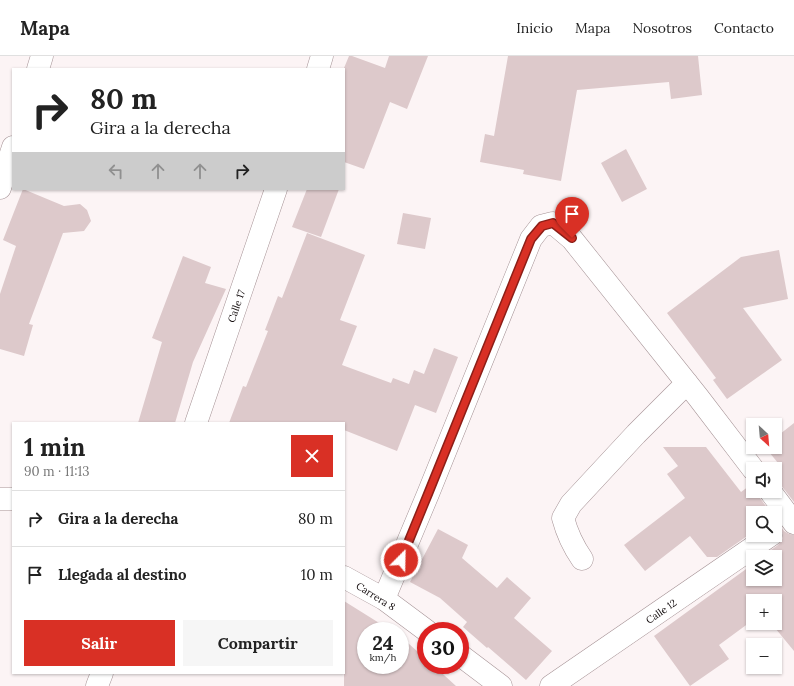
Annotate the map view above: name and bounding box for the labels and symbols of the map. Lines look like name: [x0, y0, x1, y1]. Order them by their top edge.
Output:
pin: [555, 197, 589, 238]
street label: Calle 17: [225, 288, 248, 324]
north arrow: [746, 418, 782, 454]
position arrow: [380, 539, 422, 581]
street label: Carrera 8: [354, 579, 398, 614]
street label: Calle 12: [643, 596, 679, 627]
speed limit sign: 30: [417, 622, 469, 674]

